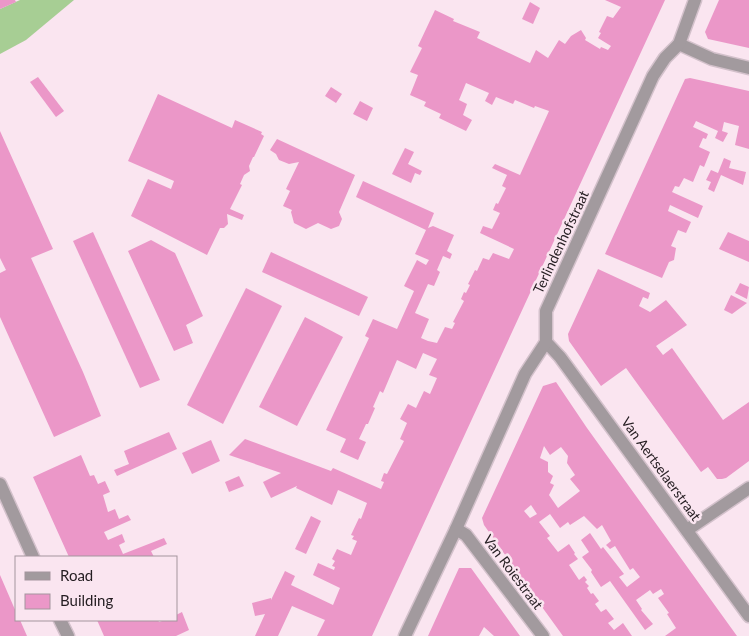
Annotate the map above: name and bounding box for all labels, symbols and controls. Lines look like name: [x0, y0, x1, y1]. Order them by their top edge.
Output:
street label: Terlindenhofstraat: [529, 187, 592, 296]
street label: Van Aertselaerstraat: [618, 413, 705, 524]
street label: Van Roiestraat: [480, 531, 547, 612]
legend: [15, 556, 178, 621]
text: Road: [60, 566, 93, 584]
text: Building: [60, 591, 113, 609]

